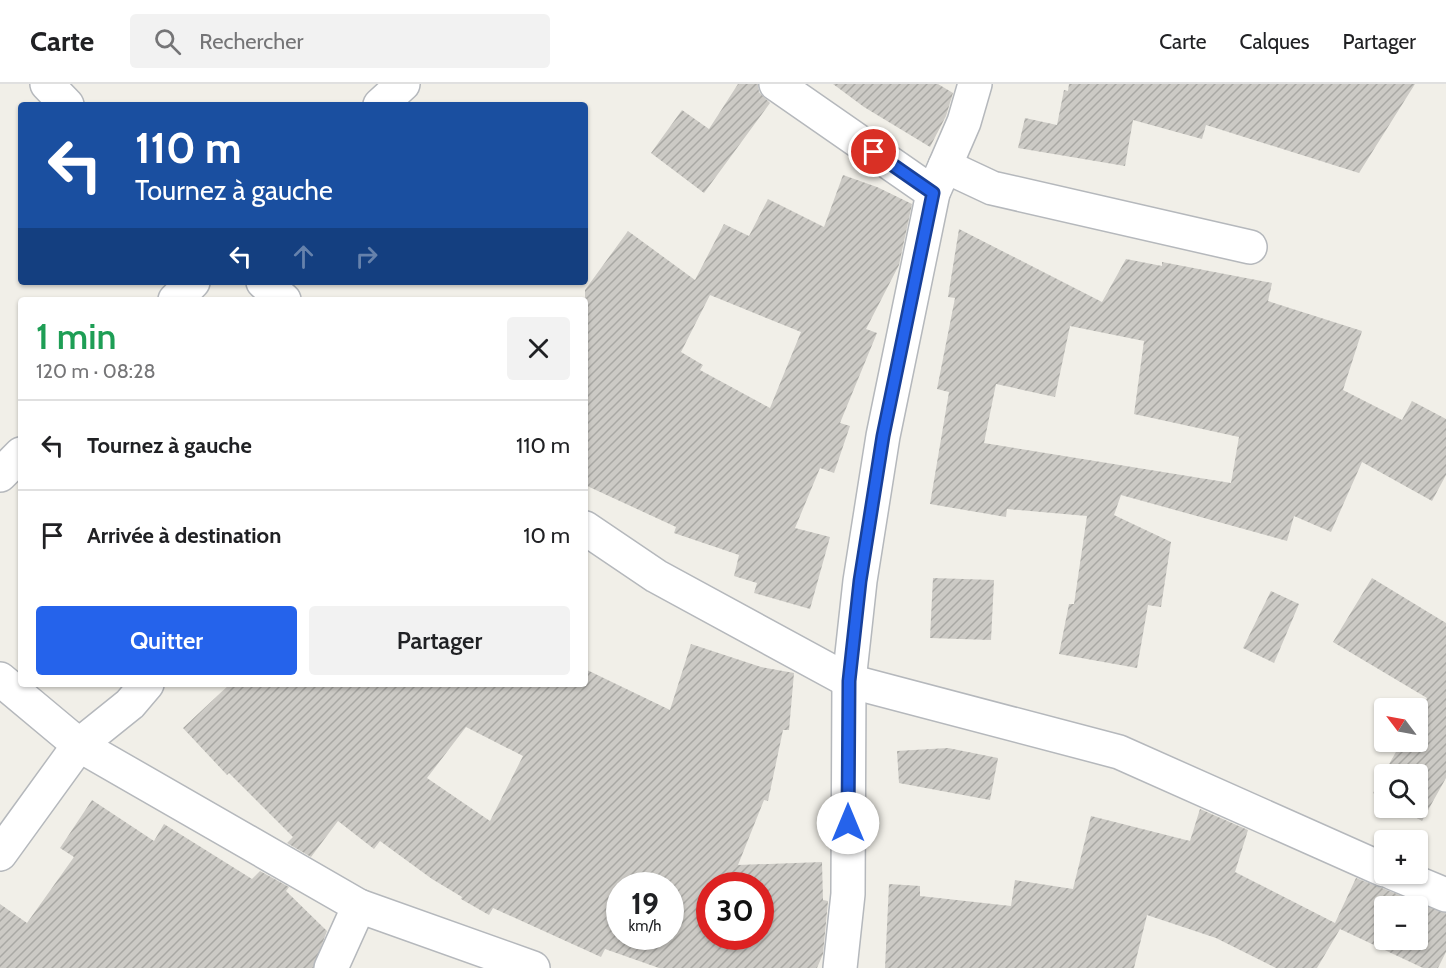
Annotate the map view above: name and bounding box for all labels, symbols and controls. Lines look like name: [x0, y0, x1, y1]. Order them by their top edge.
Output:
search box: [130, 14, 550, 68]
text: Carte: [30, 24, 94, 58]
icon: search: [151, 25, 184, 58]
text: Rechercher: [199, 28, 303, 55]
text: Carte: [1159, 29, 1207, 54]
text: Calques: [1240, 29, 1310, 54]
text: Partager: [1343, 29, 1416, 54]
text: 110 m: [135, 122, 242, 174]
icon: left: [36, 126, 114, 204]
pin: [848, 126, 899, 177]
icon: arrive: [857, 135, 890, 168]
text: Tournez à gauche: [135, 174, 333, 207]
icon: left: [224, 240, 257, 273]
icon: ahead: [287, 240, 320, 273]
icon: right: [350, 240, 383, 273]
text: 1 min: [36, 314, 116, 358]
button: close: [507, 317, 570, 380]
text: 120 m · 08:28: [36, 359, 156, 383]
icon: left: [36, 429, 69, 462]
text: Tournez à gauche: [87, 432, 252, 459]
text: 110 m: [516, 432, 570, 459]
icon: arrive: [36, 519, 69, 552]
text: Arrivée à destination: [87, 522, 281, 549]
text: 10 m: [523, 522, 570, 549]
button: Quitter: [36, 606, 297, 675]
button: Partager: [309, 606, 570, 675]
north arrow: [1374, 698, 1428, 752]
map controls: [1374, 698, 1428, 950]
button: search: [1374, 764, 1428, 818]
position arrow: [816, 791, 880, 855]
button: +: [1374, 830, 1428, 884]
speed limit sign: 30: [696, 872, 774, 950]
text: 19: [631, 885, 659, 922]
button: −: [1374, 896, 1428, 950]
text: km/h: [629, 917, 661, 935]

